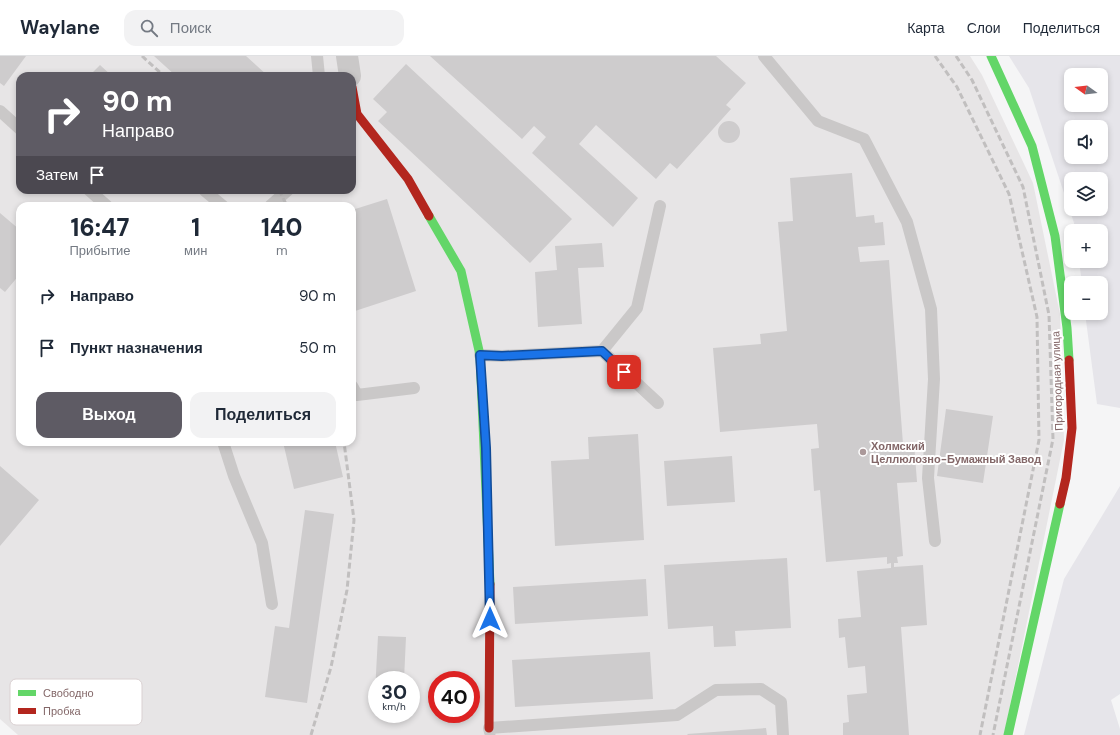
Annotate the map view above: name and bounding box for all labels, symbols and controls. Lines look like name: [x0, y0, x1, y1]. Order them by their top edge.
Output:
search box: [124, 10, 404, 46]
text: Waylane: [20, 15, 100, 40]
icon: search: [138, 17, 160, 39]
text: Поиск: [170, 18, 211, 38]
text: Карта: [907, 19, 945, 37]
text: Слои: [967, 19, 1001, 37]
text: Поделиться: [1023, 19, 1100, 37]
north arrow: [1064, 68, 1108, 112]
map controls: [1064, 68, 1108, 320]
text: 90 m: [102, 83, 172, 120]
icon: right: [36, 88, 88, 140]
text: Направо: [102, 119, 174, 143]
button: sound: [1064, 120, 1108, 164]
icon: arrive: [86, 164, 108, 186]
text: Затем: [36, 165, 78, 185]
button: layers: [1064, 172, 1108, 216]
text: 16:47: [71, 212, 130, 243]
text: 1: [191, 212, 200, 243]
text: 140: [261, 212, 303, 243]
button: +: [1064, 224, 1108, 268]
text: Прибытие: [70, 242, 131, 259]
text: мин: [184, 242, 207, 259]
text: m: [276, 242, 288, 259]
button: −: [1064, 276, 1108, 320]
icon: right: [36, 285, 58, 307]
text: Направо: [70, 286, 134, 306]
text: 90 m: [299, 286, 336, 306]
street label: Пригородная улица: [1048, 330, 1066, 431]
icon: arrive: [36, 337, 58, 359]
text: Пункт назначения: [70, 338, 203, 358]
text: 50 m: [299, 338, 336, 358]
pin: [607, 355, 641, 389]
icon: arrive: [613, 361, 635, 383]
button: Выход: [36, 392, 182, 438]
button: Поделиться: [190, 392, 336, 438]
place label: Холмский Целлюлозно-Бумажный Завод: [871, 439, 1041, 466]
marker: Холмский Целлюлозно-Бумажный Завод: [858, 447, 868, 457]
position arrow: [469, 598, 511, 640]
speed limit sign: 40: [428, 671, 480, 723]
legend: [10, 679, 142, 725]
text: 30: [381, 679, 407, 705]
text: Свободно: [43, 686, 94, 700]
text: km/h: [382, 700, 406, 713]
text: Пробка: [43, 704, 81, 718]

